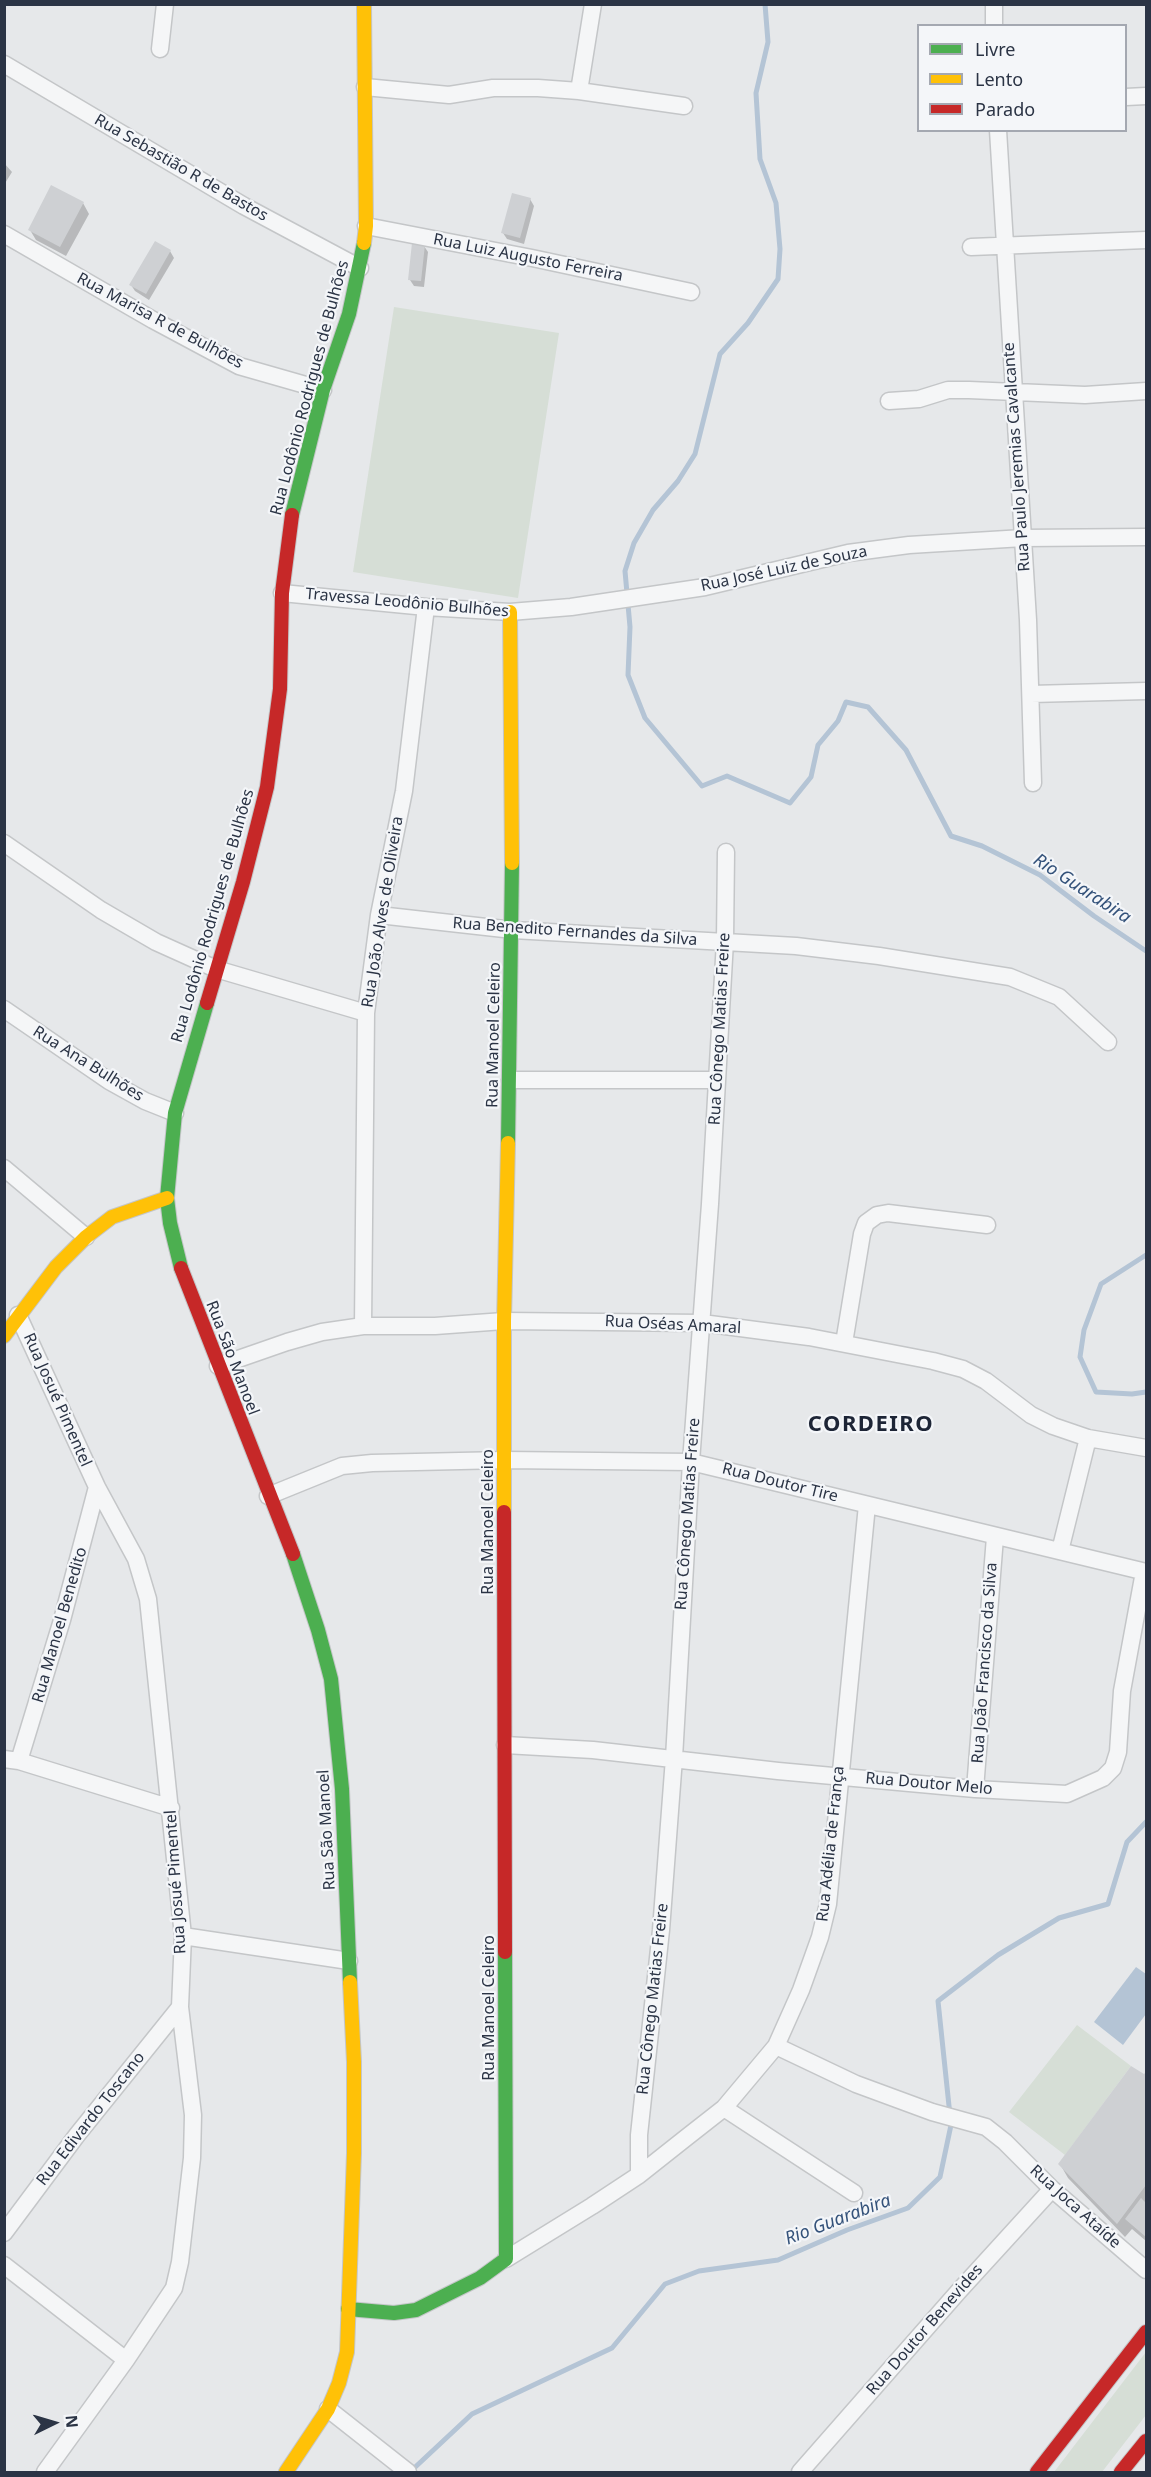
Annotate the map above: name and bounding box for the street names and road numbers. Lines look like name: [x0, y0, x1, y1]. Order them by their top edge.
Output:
street label: Rua Sebastião R de Bastos: [91, 110, 271, 226]
street label: Rua Luiz Augusto Ferreira: [432, 230, 624, 286]
street label: Rua Lodônio Rodrigues de Bulhões: [267, 259, 353, 517]
street label: Rua Marisa R de Bulhões: [73, 269, 247, 373]
street label: Rua Paulo Jeremias Cavalcante: [999, 342, 1035, 572]
street label: Rua José Luiz de Souza: [699, 542, 869, 596]
street label: Travessa Leodônio Bulhões: [304, 585, 510, 621]
street label: Rua Lodônio Rodrigues de Bulhões: [168, 787, 258, 1045]
street label: Rua João Alves de Oliveira: [358, 815, 408, 1009]
street label: Rua Benedito Fernandes da Silva: [452, 914, 698, 950]
street label: Rua Cônego Matias Freire: [705, 932, 735, 1126]
street label: Rua Manoel Celeiro: [483, 962, 505, 1108]
street label: Rua Ana Bulhões: [29, 1022, 147, 1106]
street label: Rua São Manoel: [201, 1298, 263, 1418]
street label: Rua Oséas Amaral: [604, 1312, 742, 1338]
street label: Rua Josué Pimentel: [19, 1330, 95, 1470]
street label: Rua Cônego Matias Freire: [672, 1417, 704, 1611]
street label: Rua Manoel Celeiro: [478, 1449, 498, 1595]
street label: Rua Doutor Tire: [720, 1459, 840, 1507]
street label: Rua Manoel Benedito: [29, 1545, 91, 1705]
street label: Rua João Francisco da Silva: [968, 1562, 1002, 1764]
street label: Rua Adélia de França: [813, 1765, 849, 1923]
street label: Rua São Manoel: [314, 1769, 340, 1891]
street label: Rua Doutor Melo: [865, 1769, 993, 1799]
street label: Rua Josué Pimentel: [161, 1809, 191, 1955]
street label: Rua Cônego Matias Freire: [633, 1902, 673, 2096]
street label: Rua Manoel Celeiro: [479, 1935, 499, 2081]
street label: Rua Edivardo Toscano: [33, 2048, 149, 2190]
street label: Rua Joca Ataíde: [1026, 2161, 1124, 2253]
street label: Rua Doutor Benevides: [863, 2261, 987, 2399]

